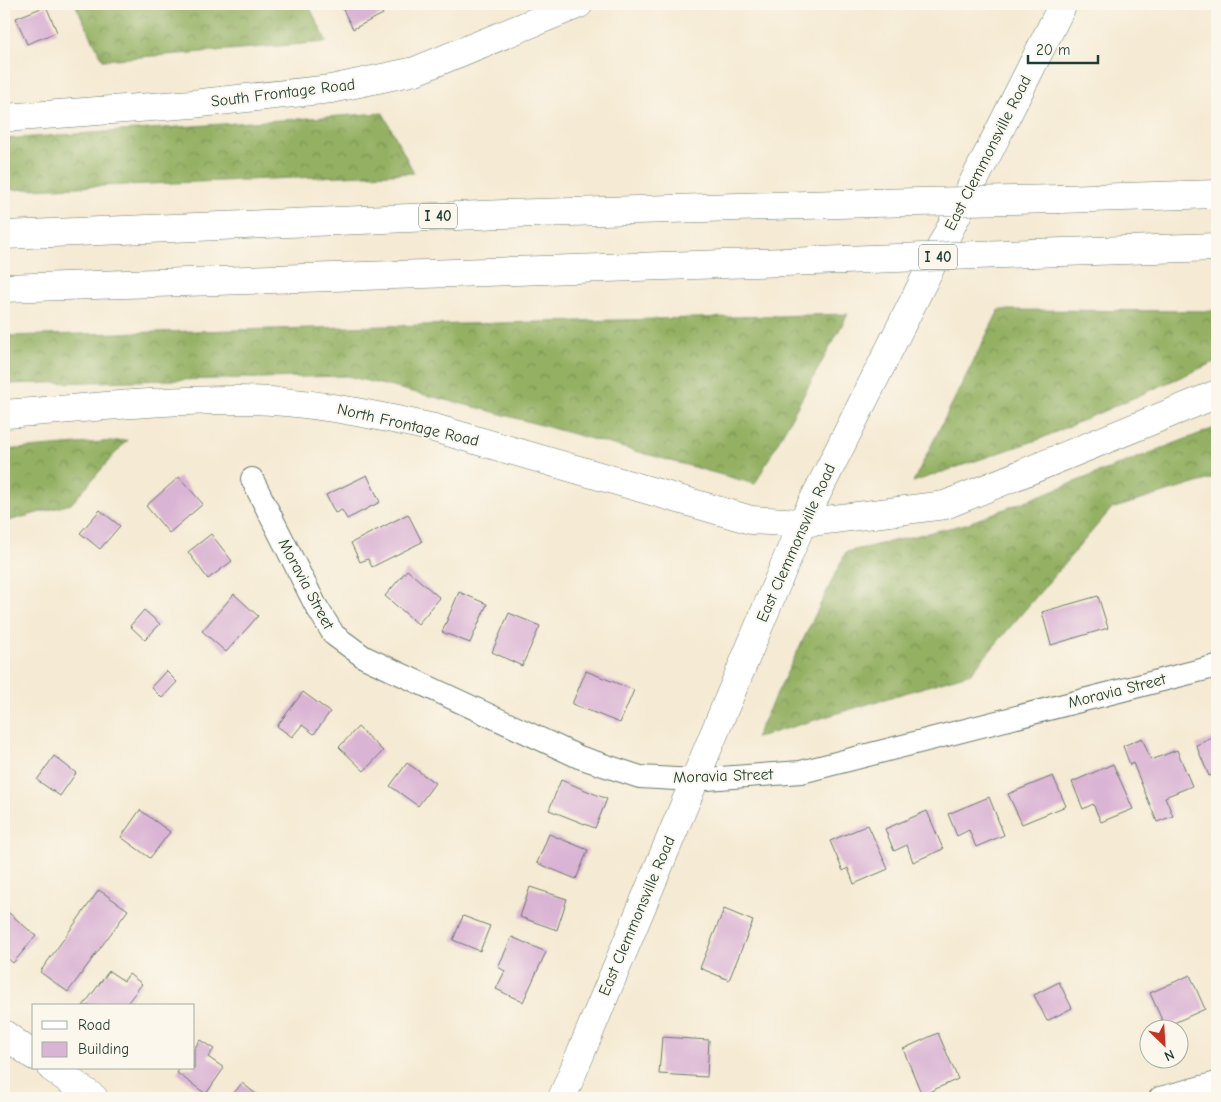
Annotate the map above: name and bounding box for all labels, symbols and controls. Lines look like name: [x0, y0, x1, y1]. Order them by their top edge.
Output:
scale bar: [1028, 32, 1098, 64]
text: 20 m: [1036, 41, 1070, 59]
street label: East Clemmonsville Road: [941, 73, 1035, 233]
street label: South Frontage Road: [210, 75, 356, 111]
road number: I 40: [419, 204, 457, 228]
road number: I 40: [919, 244, 957, 270]
street label: North Frontage Road: [335, 400, 481, 450]
street label: East Clemmonsville Road: [753, 461, 839, 625]
street label: Moravia Street: [275, 536, 338, 633]
street label: Moravia Street: [1066, 670, 1168, 712]
street label: Moravia Street: [673, 765, 774, 787]
street label: East Clemmonsville Road: [595, 834, 679, 998]
legend: [32, 1004, 195, 1070]
text: Road: [78, 1016, 110, 1034]
north arrow: [1138, 1020, 1188, 1070]
text: Building: [78, 1040, 129, 1058]
text: N: [1162, 1046, 1177, 1065]

